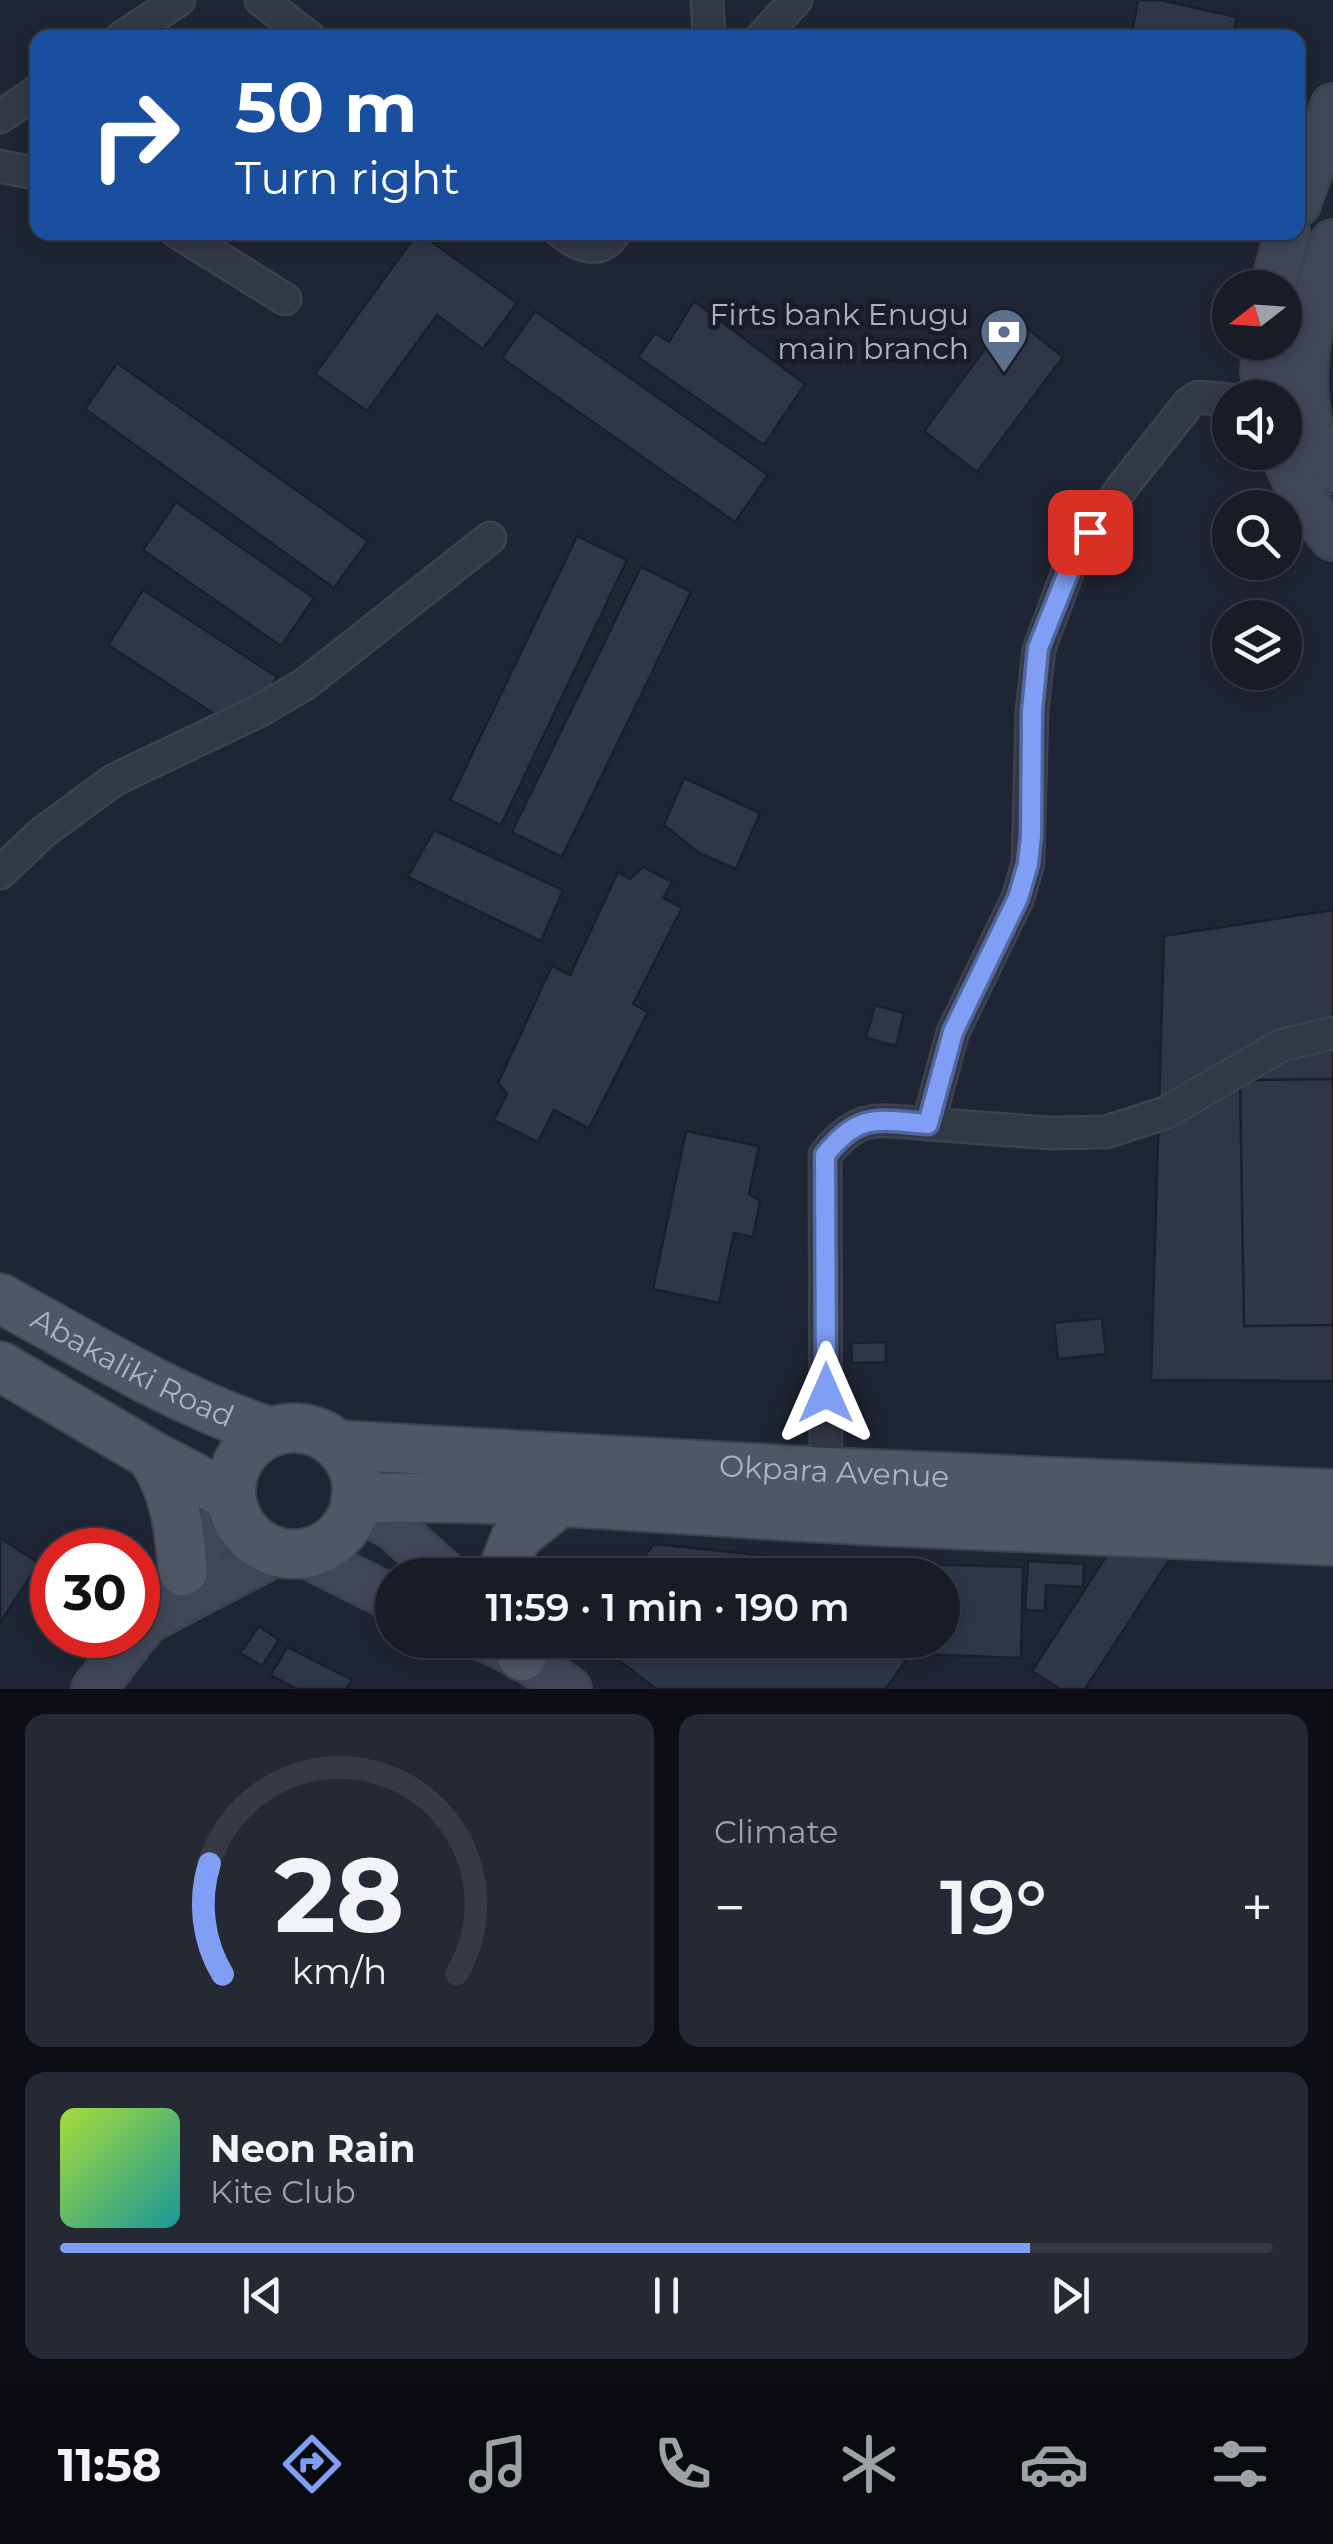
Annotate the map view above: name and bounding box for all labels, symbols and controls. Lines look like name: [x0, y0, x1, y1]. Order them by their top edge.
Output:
text: 50 m: [235, 64, 417, 150]
icon: right: [70, 70, 200, 200]
text: Turn right: [235, 150, 460, 205]
north arrow: [1212, 270, 1302, 360]
map controls: [1212, 270, 1302, 690]
place label: Firts bank Enugu main branch: [710, 296, 969, 367]
bank icon: Firts bank Enugu main branch: [978, 306, 1030, 374]
button: sound: [1212, 380, 1302, 470]
pin: [1048, 490, 1133, 575]
button: search: [1212, 490, 1302, 580]
icon: arrive: [1063, 505, 1118, 560]
button: layers: [1212, 600, 1302, 690]
street label: Abakaliki Road: [25, 1300, 239, 1435]
position arrow: [774, 1341, 878, 1445]
street label: Okpara Avenue: [718, 1447, 950, 1495]
speed limit sign: 30: [30, 1528, 160, 1658]
text: 11:59 · 1 min · 190 m: [485, 1584, 850, 1631]
text: Climate: [714, 1812, 838, 1851]
text: 28: [274, 1831, 405, 1958]
text: 19°: [940, 1861, 1047, 1953]
text: −: [714, 1874, 746, 1941]
text: +: [1241, 1874, 1273, 1941]
text: km/h: [292, 1949, 387, 1993]
text: Neon Rain: [210, 2125, 415, 2172]
text: Kite Club: [210, 2172, 356, 2211]
icon: previous: [235, 2268, 290, 2323]
icon: pause: [639, 2268, 694, 2323]
icon: next: [1043, 2268, 1098, 2323]
icon: directions: [277, 2429, 347, 2499]
icon: music: [463, 2429, 533, 2499]
icon: phone: [648, 2429, 718, 2499]
icon: climate: [834, 2429, 904, 2499]
icon: car: [1019, 2429, 1089, 2499]
icon: filters: [1205, 2429, 1275, 2499]
text: 11:58: [58, 2437, 161, 2492]

